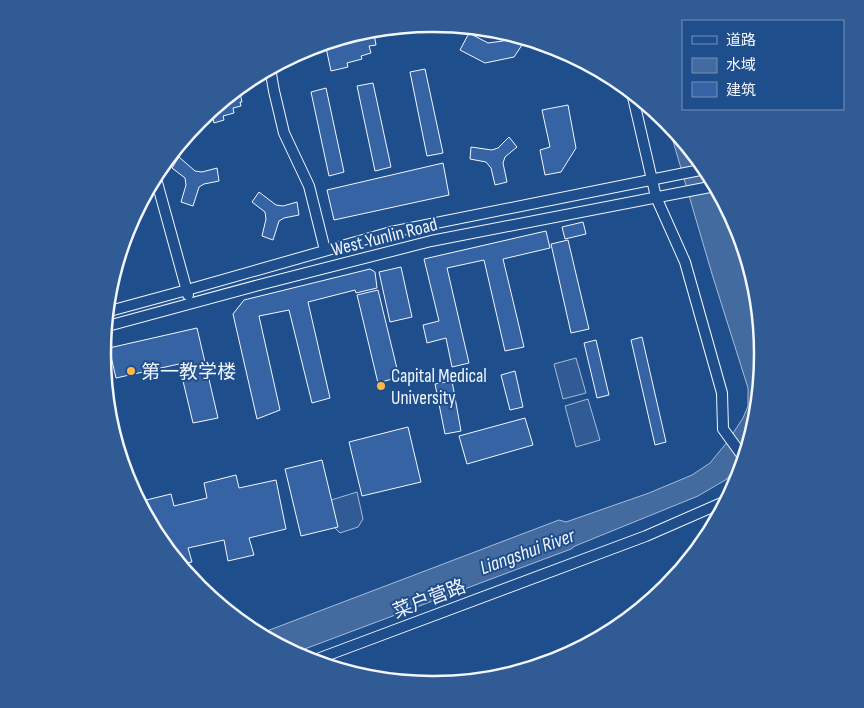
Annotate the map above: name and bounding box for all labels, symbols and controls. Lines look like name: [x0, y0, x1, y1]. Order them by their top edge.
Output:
legend: [682, 20, 844, 110]
text: 道路: [726, 31, 756, 50]
text: 水域: [726, 56, 756, 75]
text: 建筑: [726, 81, 756, 100]
street label: West Yunlin Road: [329, 213, 440, 262]
place label: 第一教学楼: [141, 361, 236, 384]
marker: 第一教学楼: [125, 365, 137, 377]
place label: Capital Medical University: [391, 365, 487, 410]
marker: Capital Medical University: [375, 380, 387, 392]
water label: Liangshui River: [477, 523, 579, 580]
street label: 菜户营路: [390, 575, 469, 624]

